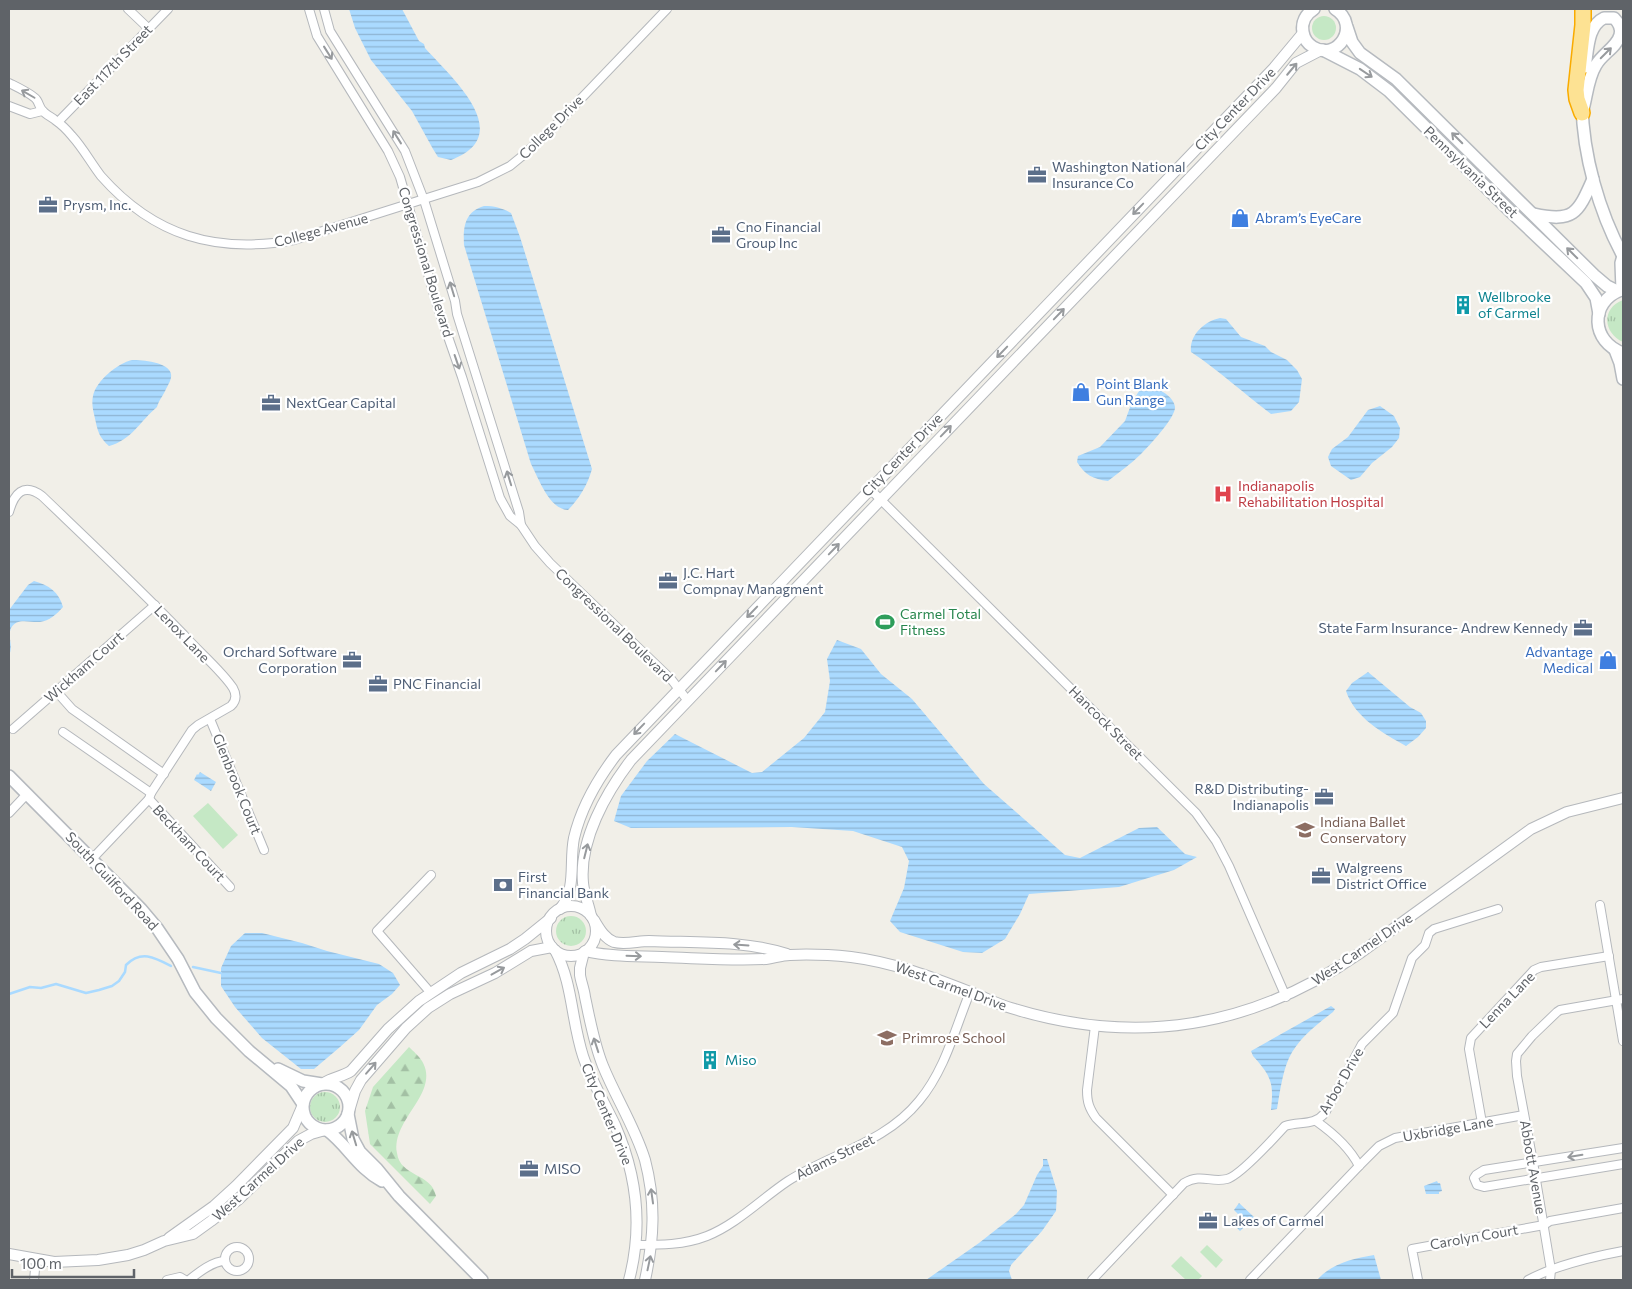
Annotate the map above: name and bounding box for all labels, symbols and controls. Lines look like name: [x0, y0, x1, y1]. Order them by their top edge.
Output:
street label: East 117th Street: [70, 21, 156, 109]
one-way arrow: [323, 46, 333, 60]
one-way arrow: [1600, 47, 1612, 59]
one-way arrow: [1286, 63, 1297, 76]
street label: City Center Drive: [1191, 64, 1279, 154]
one-way arrow: [1359, 68, 1373, 78]
one-way arrow: [22, 89, 36, 99]
street label: College Drive: [515, 91, 586, 162]
street label: Pennsylvania Street: [1421, 122, 1522, 221]
one-way arrow: [391, 130, 402, 144]
one-way arrow: [1450, 132, 1463, 144]
place label: Washington National Insurance Co: [1052, 158, 1186, 191]
office icon: Washington National Insurance Co: [1026, 164, 1048, 186]
street label: Congressional Boulevard: [395, 185, 457, 339]
office icon: Prysm, Inc.: [37, 194, 59, 216]
place label: Prysm, Inc.: [63, 196, 131, 213]
one-way arrow: [1132, 203, 1144, 216]
shop icon: Abram’s EyeCare: [1229, 207, 1251, 229]
street label: College Avenue: [272, 209, 370, 250]
place label: Abram’s EyeCare: [1255, 209, 1361, 226]
place label: Cno Financial Group Inc: [736, 218, 821, 251]
office icon: Cno Financial Group Inc: [710, 224, 732, 246]
one-way arrow: [1566, 247, 1578, 259]
one-way arrow: [446, 282, 456, 298]
place label: Wellbrooke of Carmel: [1478, 288, 1551, 321]
building icon: Wellbrooke of Carmel: [1452, 294, 1474, 316]
one-way arrow: [1053, 308, 1065, 320]
one-way arrow: [996, 345, 1008, 357]
one-way arrow: [453, 354, 462, 369]
place label: Point Blank Gun Range: [1096, 375, 1169, 408]
shop icon: Point Blank Gun Range: [1070, 381, 1092, 403]
office icon: NextGear Capital: [260, 392, 282, 414]
place label: NextGear Capital: [286, 394, 396, 411]
street label: City Center Drive: [858, 410, 946, 500]
one-way arrow: [940, 426, 952, 438]
one-way arrow: [503, 470, 513, 486]
place label: Indianapolis Rehabilitation Hospital: [1238, 477, 1384, 510]
hospital icon: Indianapolis Rehabilitation Hospital: [1212, 483, 1234, 505]
one-way arrow: [828, 542, 840, 555]
street label: Congressional Boulevard: [552, 564, 676, 685]
place label: J.C. Hart Compnay Managment: [683, 564, 824, 597]
office icon: J.C. Hart Compnay Managment: [657, 570, 679, 592]
street label: Lenox Lane: [151, 602, 214, 666]
place label: Carmel Total Fitness: [900, 605, 981, 638]
one-way arrow: [746, 606, 758, 618]
sports icon: Carmel Total Fitness: [874, 611, 896, 633]
office icon: State Farm Insurance- Andrew Kennedy: [1572, 617, 1594, 639]
place label: State Farm Insurance- Andrew Kennedy: [1319, 619, 1568, 636]
street label: Wickham Court: [40, 627, 127, 706]
place label: Orchard Software Corporation: [223, 643, 337, 676]
place label: Advantage Medical: [1525, 643, 1593, 676]
office icon: Orchard Software Corporation: [341, 649, 363, 671]
shop icon: Advantage Medical: [1597, 649, 1619, 671]
one-way arrow: [715, 659, 727, 672]
office icon: PNC Financial: [367, 673, 389, 695]
place label: PNC Financial: [393, 675, 481, 692]
street label: Hancock Street: [1066, 682, 1147, 763]
one-way arrow: [633, 723, 645, 736]
street label: Glenbrook Court: [210, 731, 265, 837]
place label: R&D Distributing- Indianapolis: [1195, 780, 1309, 813]
office icon: R&D Distributing- Indianapolis: [1313, 786, 1335, 808]
street label: Beckham Court: [150, 801, 229, 885]
place label: Indiana Ballet Conservatory: [1320, 813, 1407, 846]
school or university icon: Indiana Ballet Conservatory: [1294, 819, 1316, 841]
street label: South Guilford Road: [62, 828, 162, 933]
one-way arrow: [582, 844, 591, 860]
place label: Walgreens District Office: [1336, 859, 1427, 892]
office icon: Walgreens District Office: [1310, 865, 1332, 887]
place label: First Financial Bank: [518, 868, 609, 901]
bank icon: First Financial Bank: [492, 874, 514, 896]
street label: West Carmel Drive: [1308, 909, 1415, 989]
one-way arrow: [733, 941, 749, 950]
one-way arrow: [626, 951, 642, 960]
street label: West Carmel Drive: [893, 957, 1009, 1014]
one-way arrow: [491, 966, 506, 976]
street label: Lenna Lane: [1475, 968, 1538, 1032]
school or university icon: Primrose School: [876, 1027, 898, 1049]
place label: Primrose School: [902, 1029, 1006, 1046]
one-way arrow: [591, 1037, 600, 1053]
street label: Arbor Drive: [1315, 1044, 1366, 1117]
building icon: Miso: [699, 1049, 721, 1071]
place label: Miso: [725, 1051, 757, 1068]
street label: City Center Drive: [578, 1060, 637, 1167]
one-way arrow: [365, 1062, 376, 1075]
street label: Uxbridge Lane: [1401, 1112, 1494, 1145]
street label: Abbott Avenue: [1517, 1118, 1550, 1215]
one-way arrow: [348, 1130, 358, 1146]
street label: Adams Street: [793, 1130, 877, 1183]
street label: West Carmel Drive: [208, 1133, 307, 1224]
one-way arrow: [1567, 1151, 1583, 1161]
office icon: MISO: [518, 1158, 540, 1180]
place label: MISO: [544, 1160, 581, 1177]
one-way arrow: [646, 1189, 656, 1205]
office icon: Lakes of Carmel: [1197, 1210, 1219, 1232]
place label: Lakes of Carmel: [1223, 1212, 1324, 1229]
street label: Carolyn Court: [1428, 1220, 1520, 1253]
scale bar: [12, 1246, 135, 1278]
text: 100 m: [20, 1254, 62, 1272]
one-way arrow: [645, 1255, 654, 1271]

